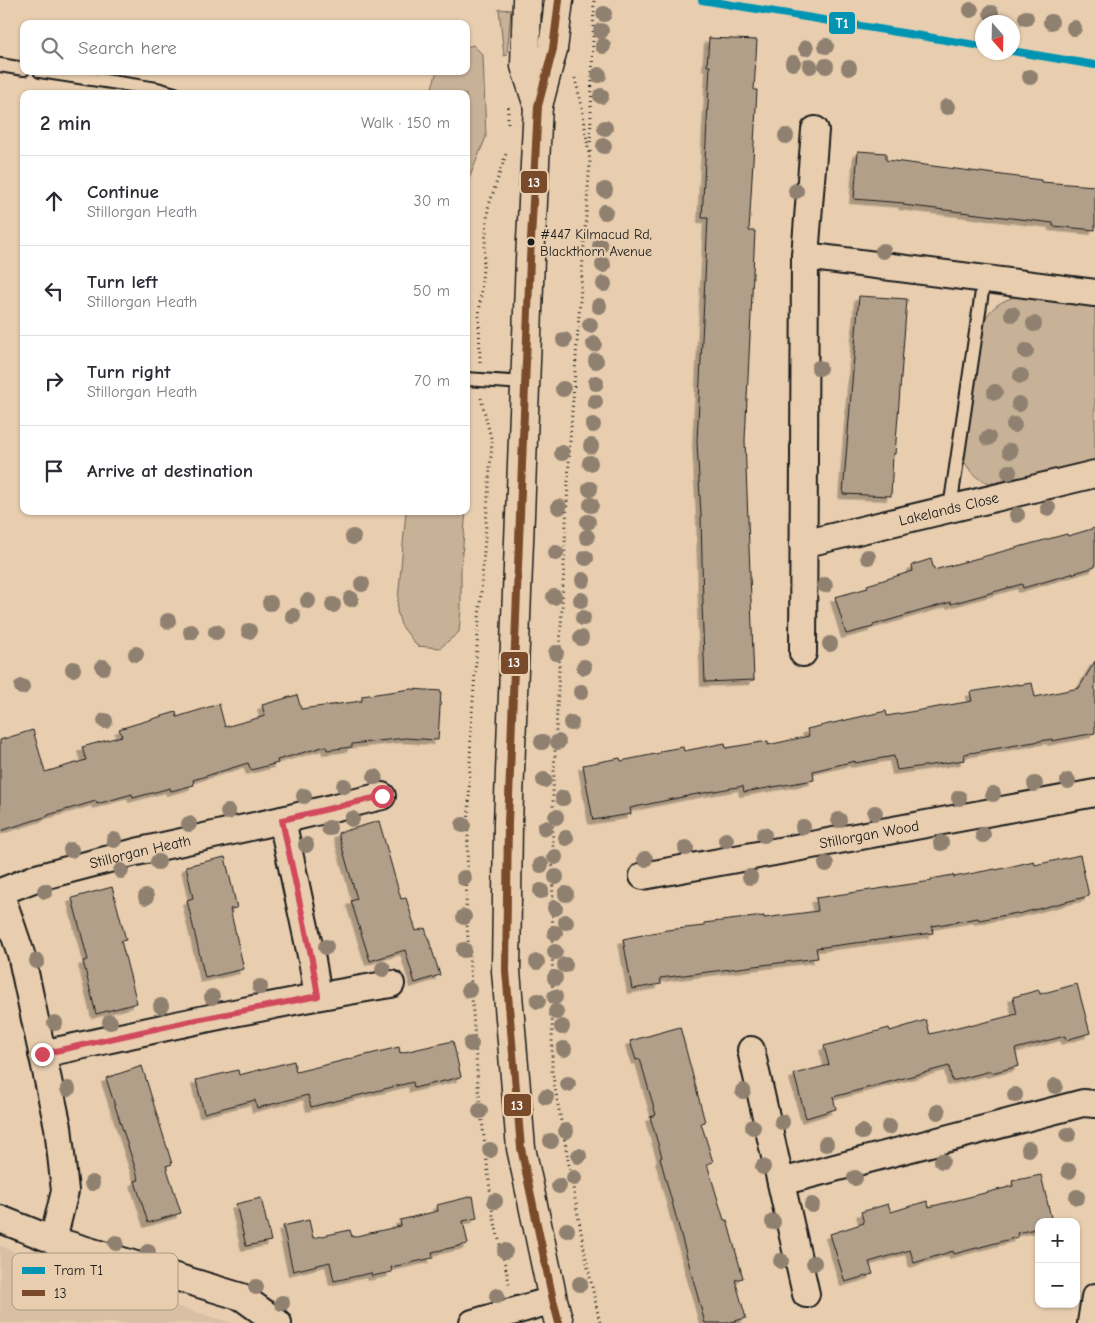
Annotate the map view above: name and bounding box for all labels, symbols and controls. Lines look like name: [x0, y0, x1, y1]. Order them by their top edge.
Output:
line badge: T1: [828, 11, 856, 35]
text: T1: [836, 15, 848, 32]
north arrow: [975, 15, 1020, 60]
search box: [20, 20, 470, 75]
icon: search: [38, 34, 66, 62]
text: Search here: [78, 37, 177, 59]
text: 2 min: [40, 111, 91, 135]
text: Walk · 150 m: [361, 114, 450, 132]
line badge: 13: [520, 170, 548, 194]
text: 13: [528, 174, 540, 191]
text: Continue: [87, 181, 159, 203]
icon: ahead: [40, 187, 68, 215]
text: 30 m: [414, 192, 450, 210]
text: Stillorgan Heath: [87, 203, 197, 221]
place label: #447 Kilmacud Rd, Blackthorn Avenue: [540, 226, 652, 260]
marker: #447 Kilmacud Rd, Blackthorn Avenue: [526, 237, 536, 247]
text: Turn left: [87, 271, 158, 293]
icon: left: [40, 277, 68, 305]
text: 50 m: [413, 282, 450, 300]
text: Stillorgan Heath: [87, 293, 197, 311]
text: Turn right: [87, 361, 171, 383]
icon: right: [40, 367, 68, 395]
text: 70 m: [414, 372, 450, 390]
text: Stillorgan Heath: [87, 383, 197, 401]
icon: arrive: [40, 457, 68, 485]
text: Arrive at destination: [87, 460, 253, 482]
street label: Lakelands Close: [897, 488, 1001, 530]
line badge: 13: [500, 651, 529, 675]
text: 13: [508, 654, 520, 671]
route start: [371, 785, 394, 808]
street label: Stillorgan Wood: [818, 816, 921, 852]
street label: Stillorgan Heath: [88, 831, 192, 873]
route end: [31, 1043, 54, 1066]
line badge: 13: [503, 1093, 532, 1117]
text: 13: [511, 1097, 523, 1114]
map controls: [1035, 1218, 1080, 1308]
button: +: [1035, 1218, 1080, 1263]
legend: [12, 1253, 178, 1310]
text: Tram T1: [54, 1262, 103, 1279]
button: −: [1035, 1263, 1080, 1308]
text: 13: [54, 1285, 67, 1302]

